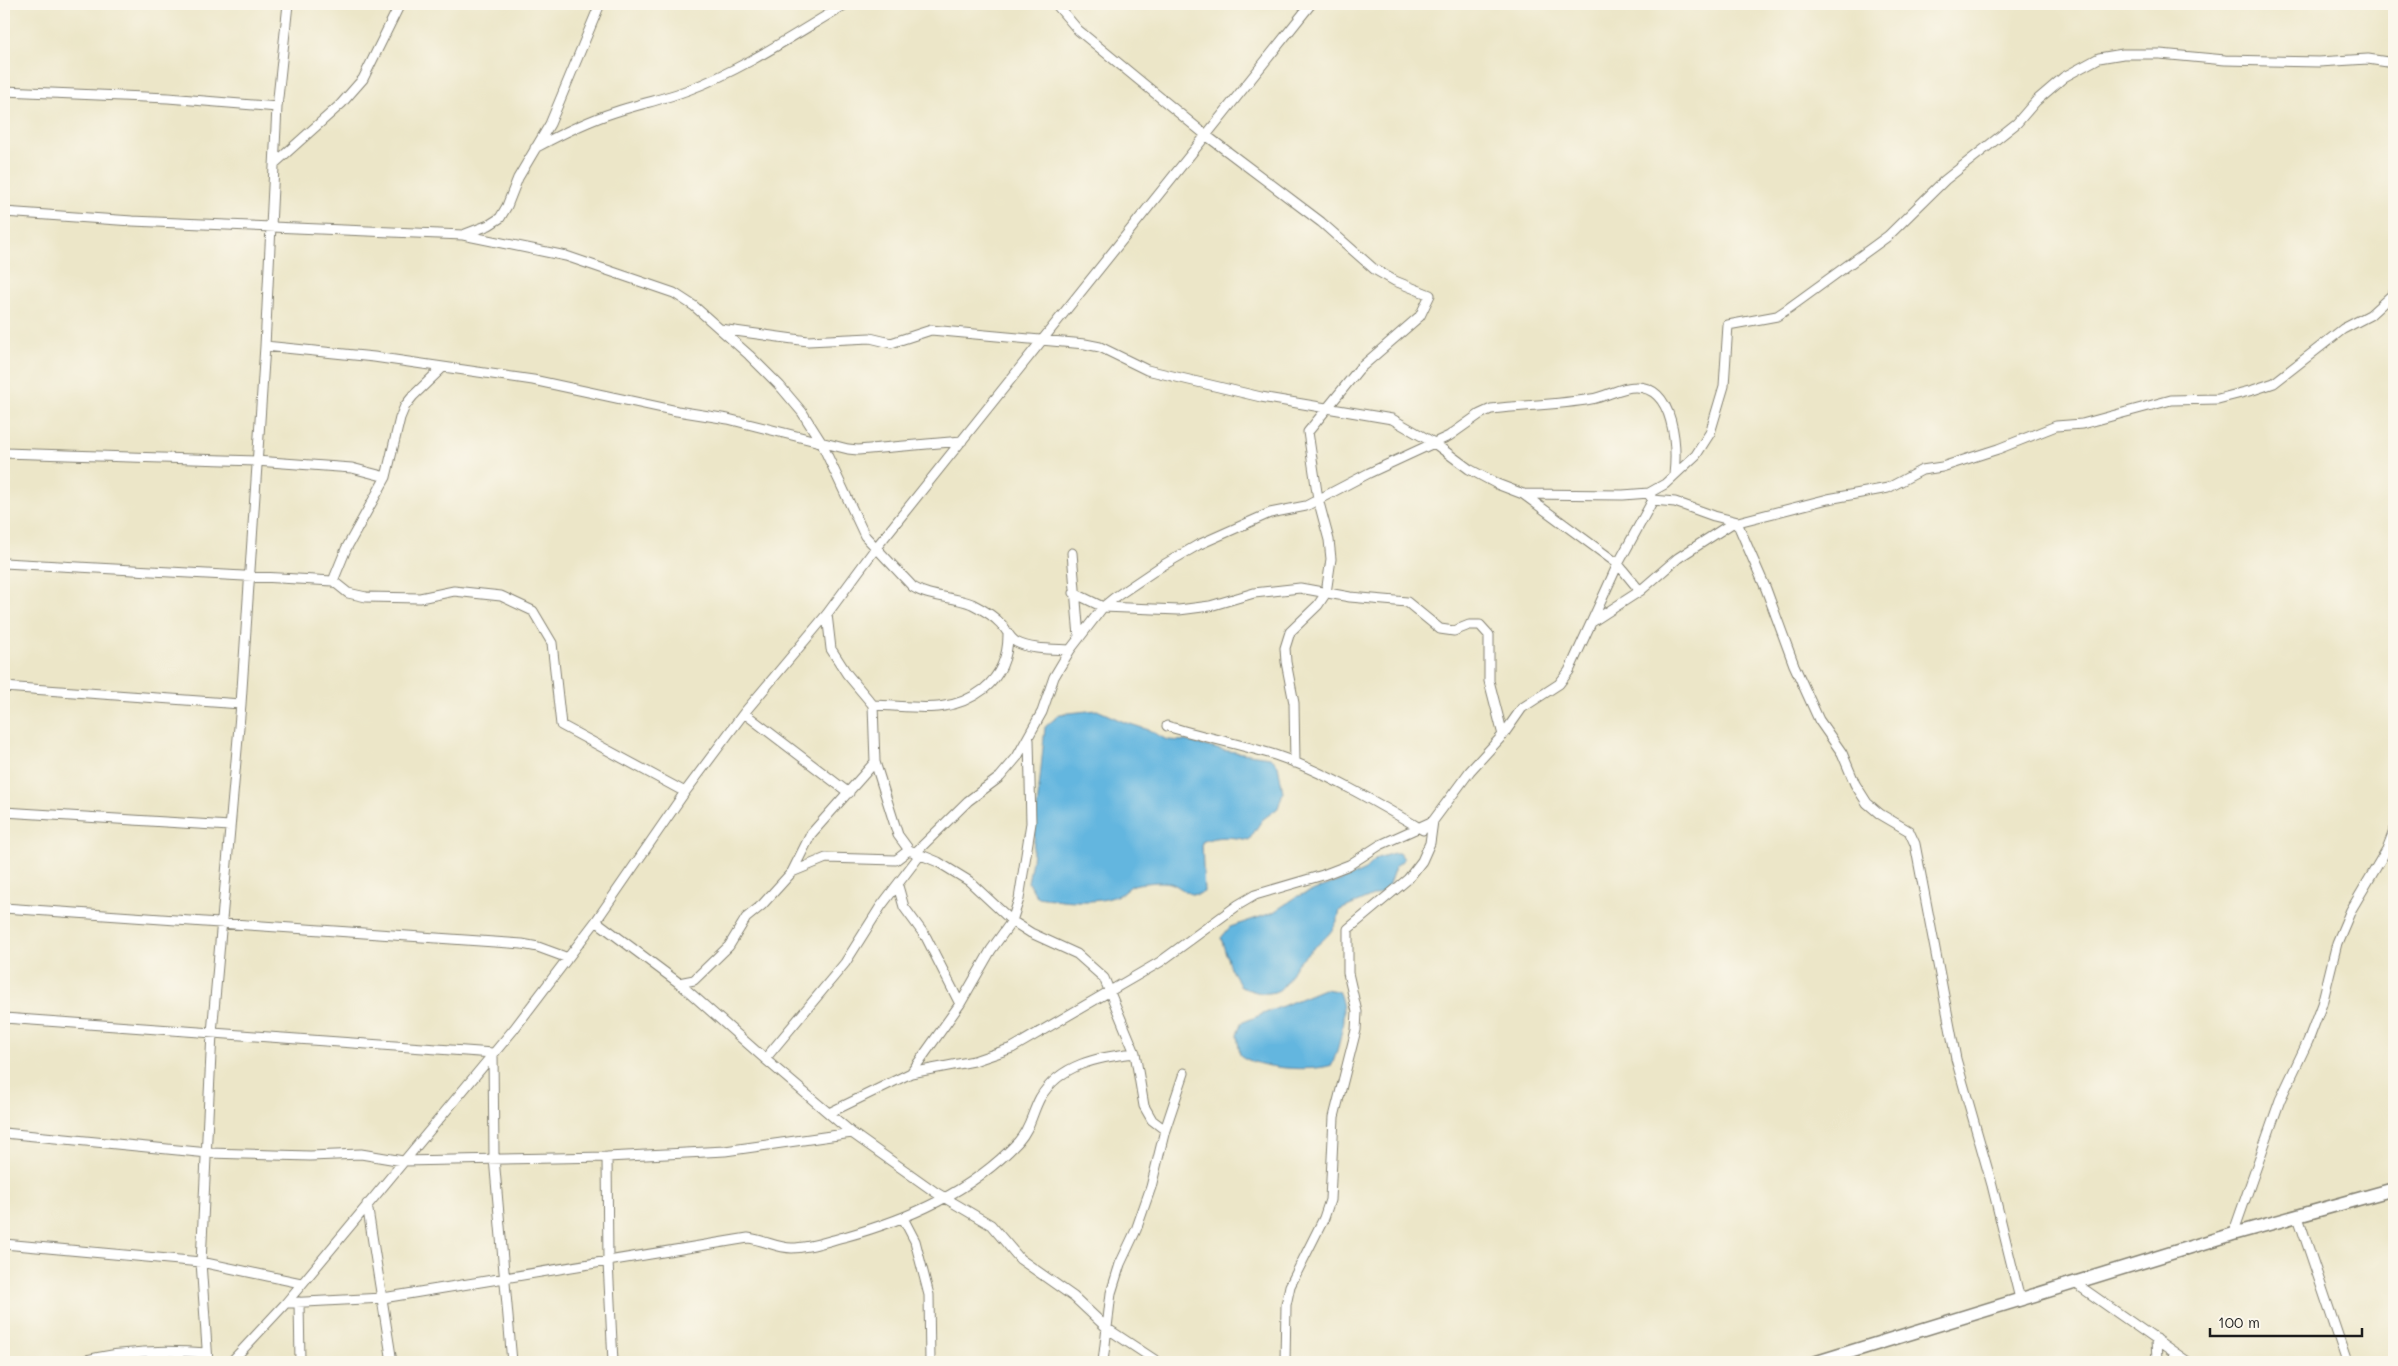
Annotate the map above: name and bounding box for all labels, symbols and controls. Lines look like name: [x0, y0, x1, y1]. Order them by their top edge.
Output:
scale bar: [2210, 1306, 2363, 1338]
text: 100 m: [2218, 1312, 2260, 1332]

